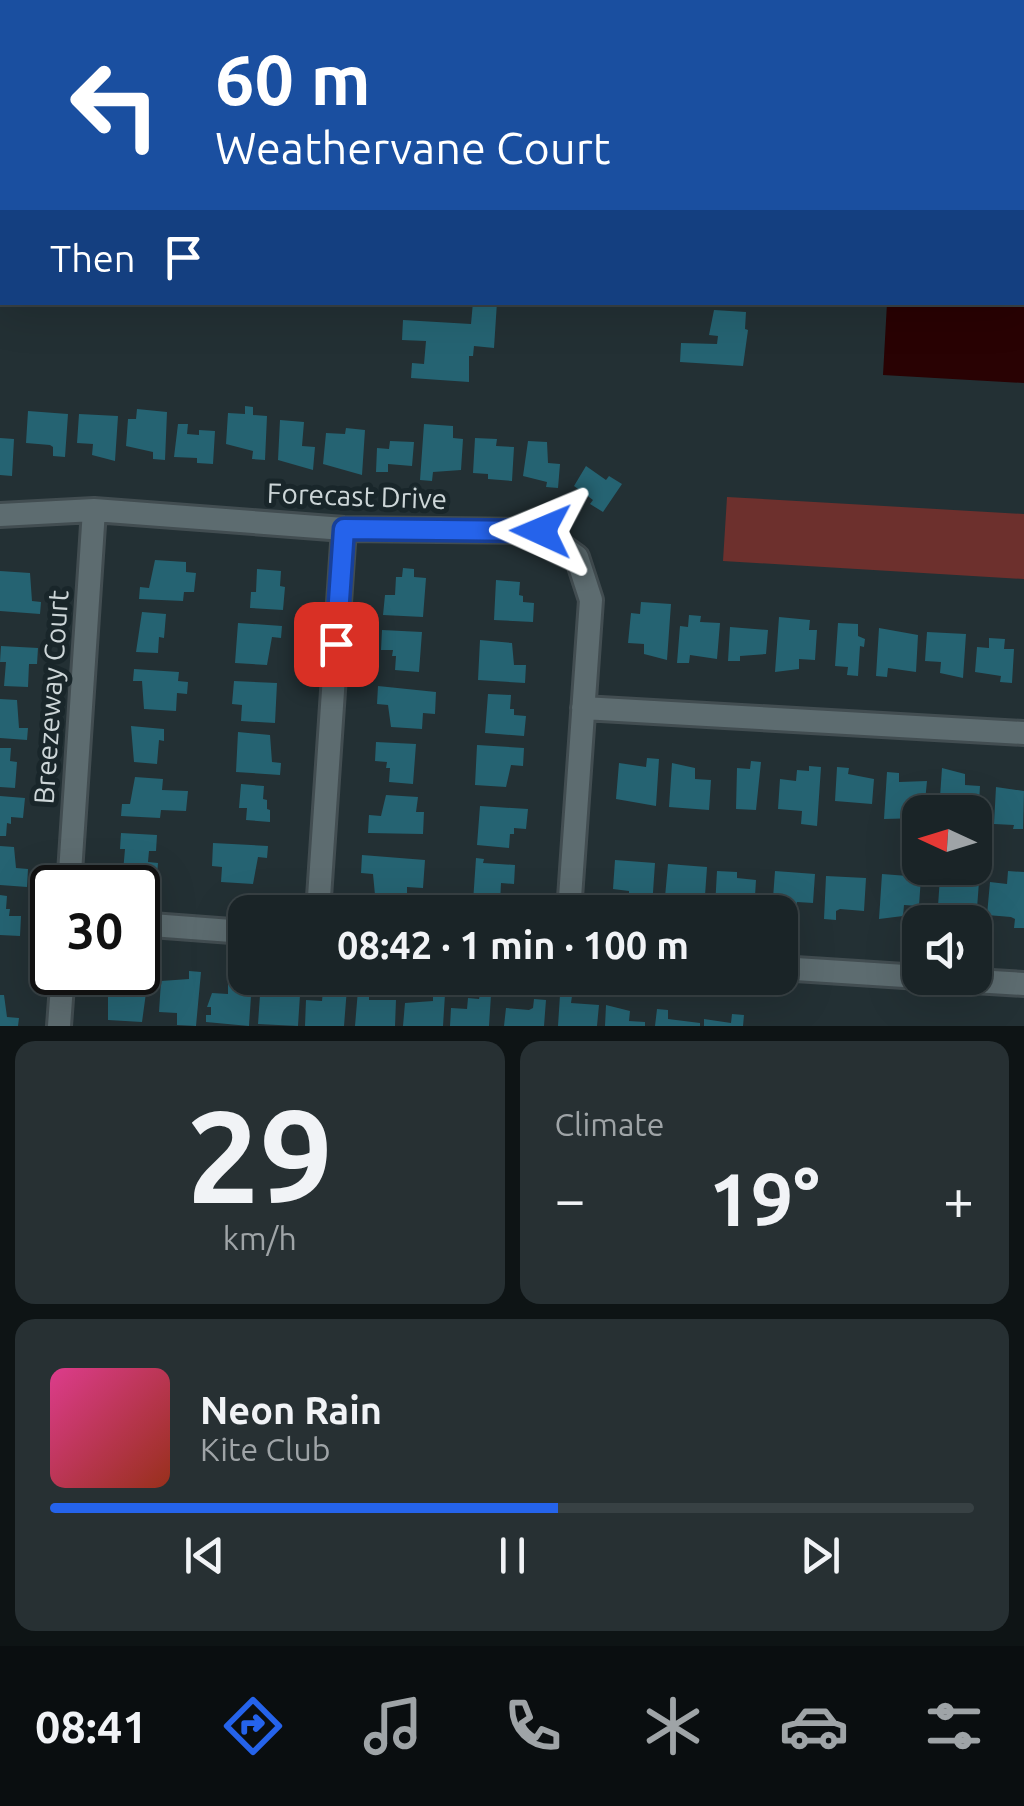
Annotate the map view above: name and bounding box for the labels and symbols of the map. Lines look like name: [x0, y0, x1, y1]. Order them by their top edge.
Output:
street label: Forecast Drive: [266, 477, 448, 514]
position arrow: [489, 479, 593, 583]
street label: Breezeway Court: [28, 589, 73, 805]
pin: [294, 602, 379, 687]
north arrow: [902, 795, 992, 885]
speed limit sign: 30: [30, 865, 160, 995]

